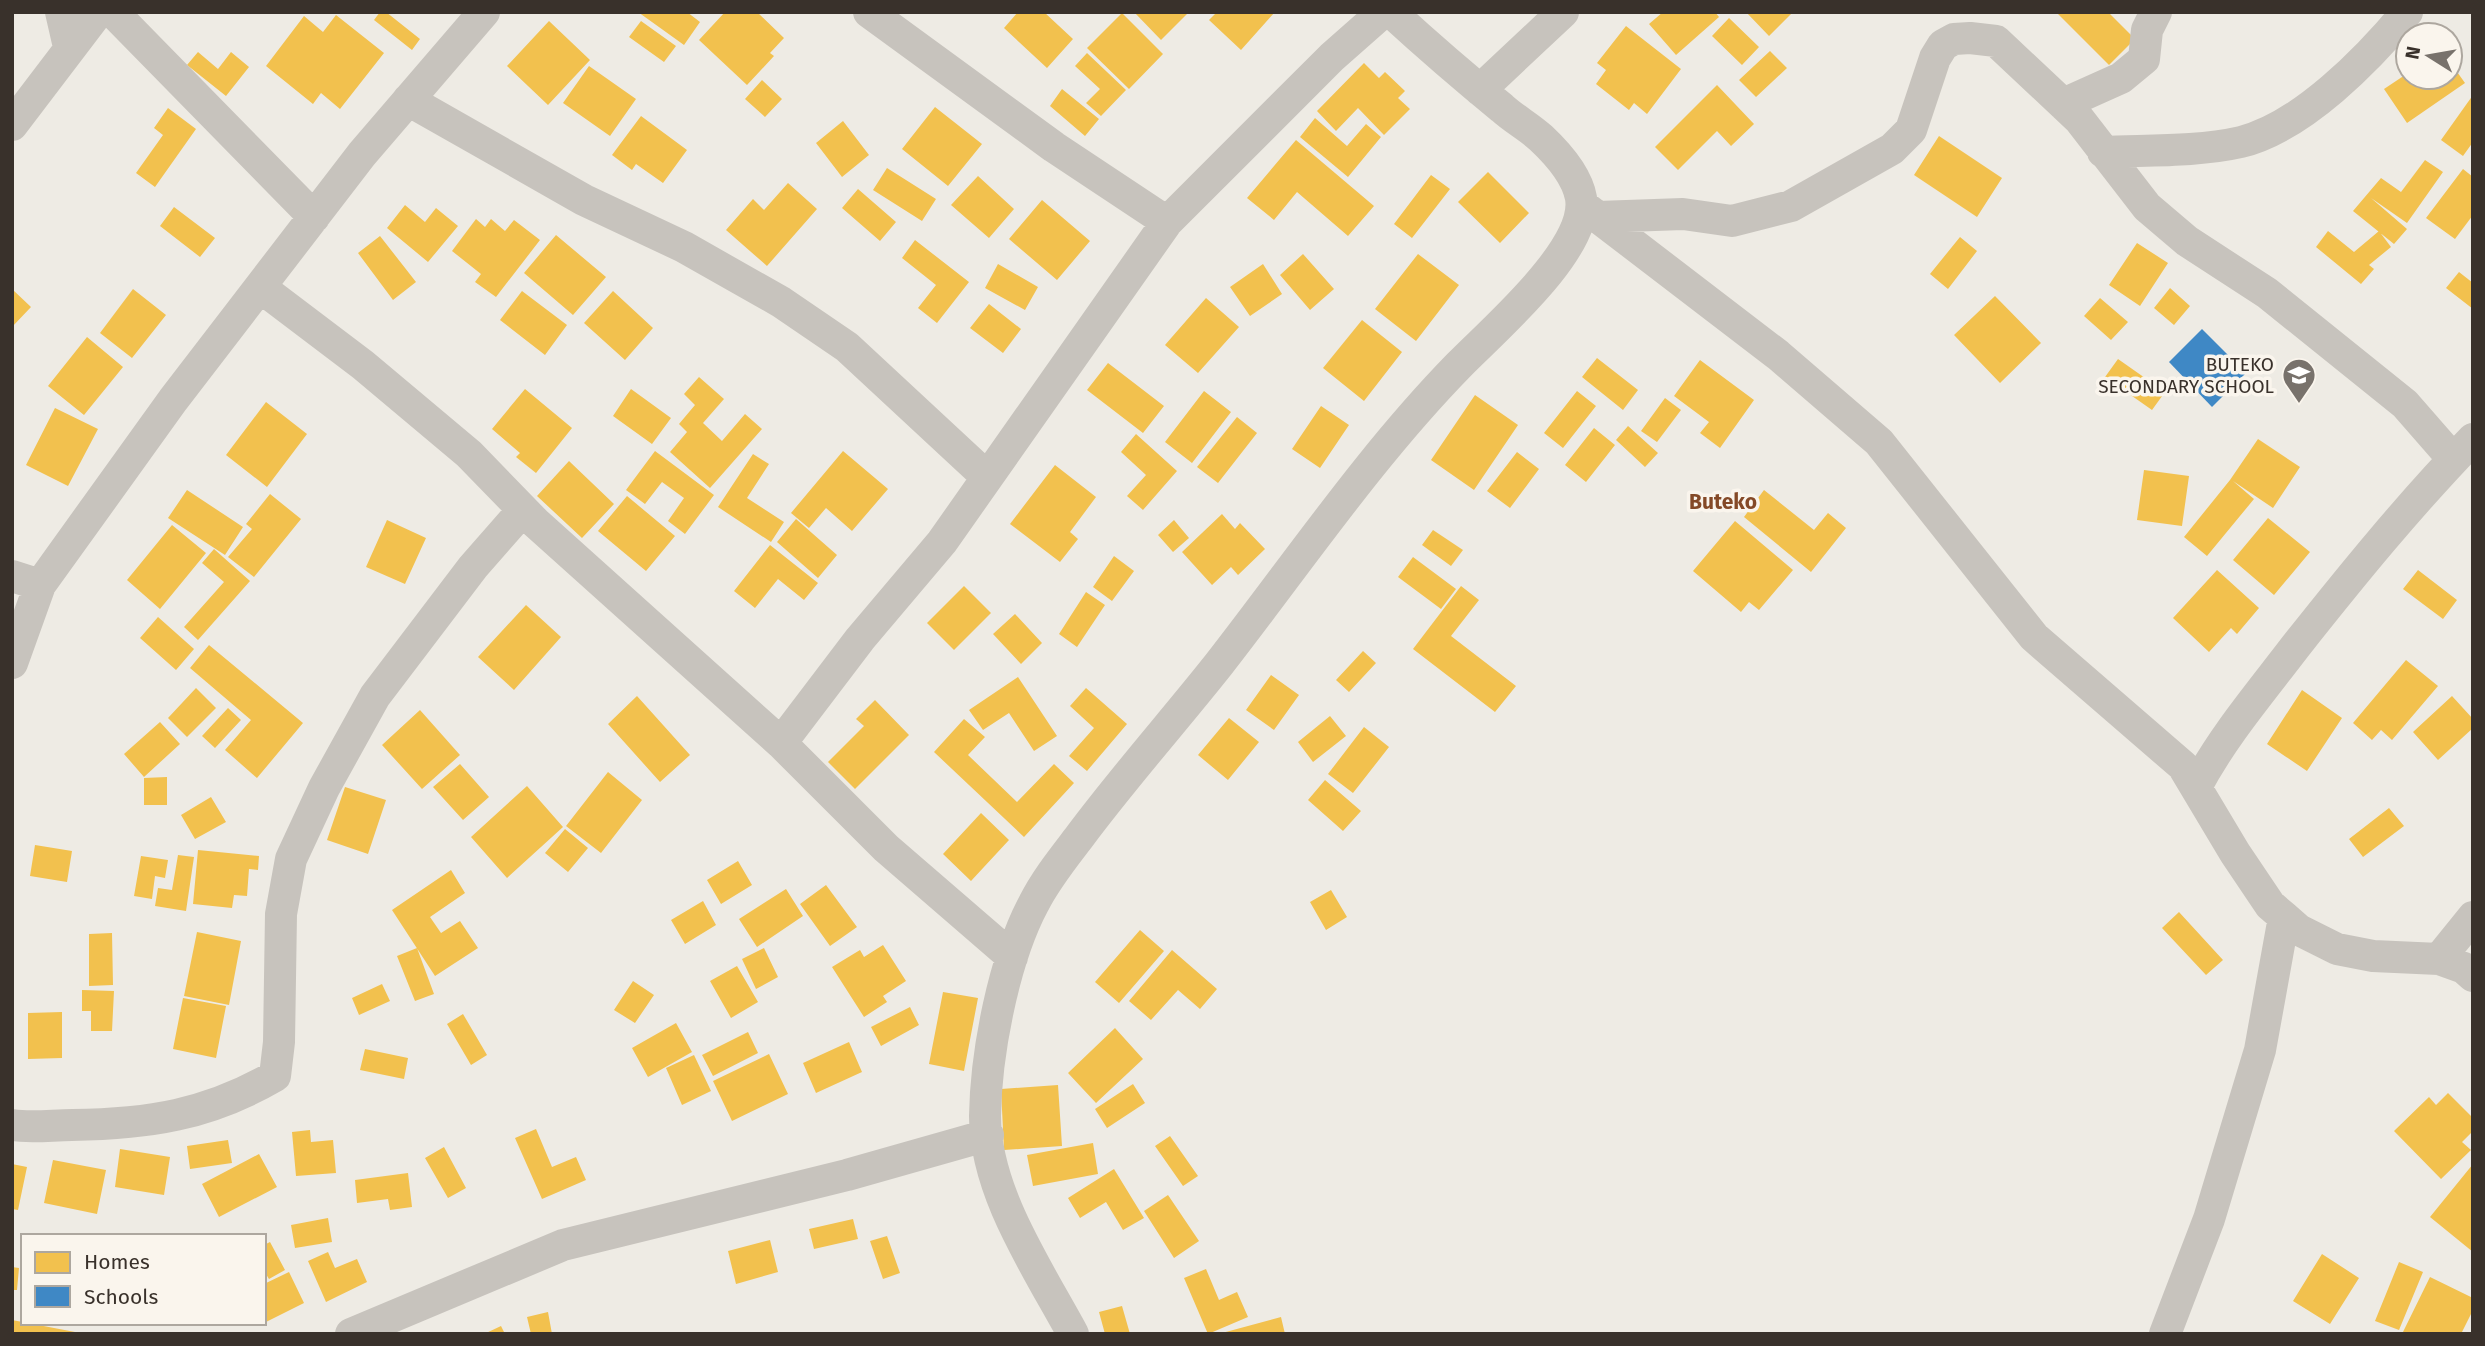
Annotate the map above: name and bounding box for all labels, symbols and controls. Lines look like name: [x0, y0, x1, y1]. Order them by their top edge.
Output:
north arrow: [2394, 21, 2464, 91]
text: N: [2400, 44, 2425, 61]
place label: BUTEKO SECONDARY SCHOOL: [2098, 353, 2275, 398]
school or university icon: BUTEKO SECONDARY SCHOOL: [2280, 356, 2318, 405]
district label: Buteko: [1689, 489, 1757, 515]
legend: [21, 1234, 266, 1325]
text: Homes: [84, 1249, 150, 1275]
text: Schools: [84, 1284, 158, 1310]

